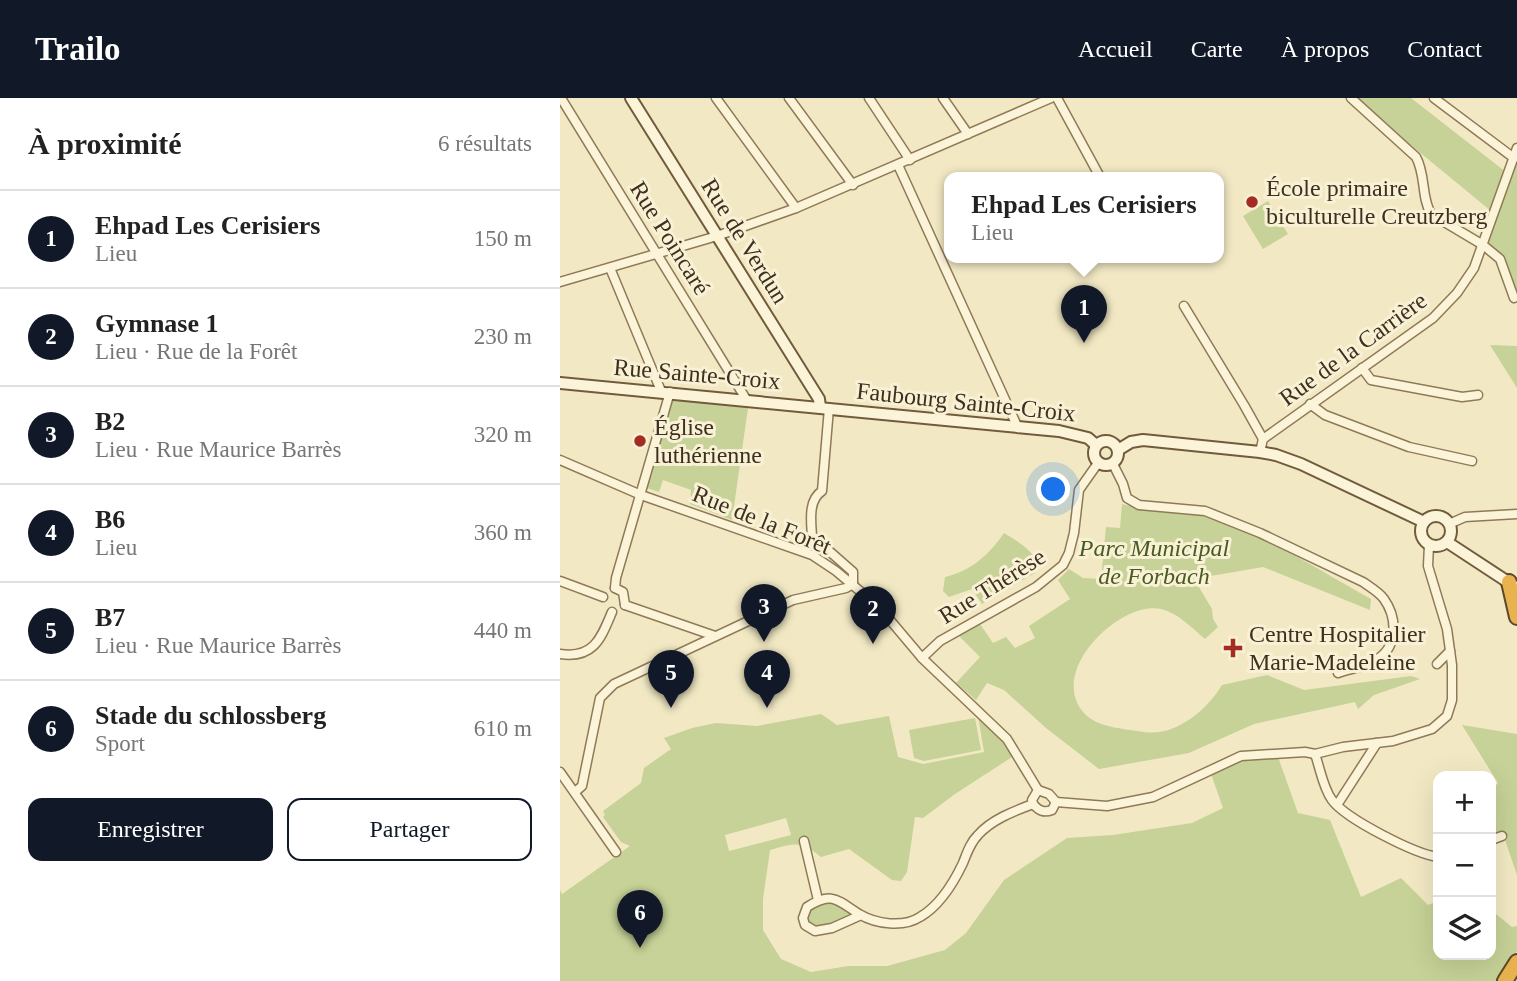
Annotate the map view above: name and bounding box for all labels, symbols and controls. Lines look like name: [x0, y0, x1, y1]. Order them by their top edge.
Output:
text: Trailo: [35, 31, 121, 67]
text: Accueil: [1078, 36, 1153, 62]
text: Carte: [1191, 36, 1243, 62]
text: À propos: [1281, 36, 1369, 62]
text: Contact: [1407, 36, 1482, 62]
text: À proximité: [28, 127, 182, 160]
text: 6 résultats: [438, 131, 532, 156]
popup: [944, 172, 1224, 263]
street label: Rue de Verdun: [696, 174, 794, 308]
place label: École primaire biculturelle Creutzberg: [1266, 175, 1487, 229]
street label: Rue Poincaré: [625, 177, 715, 299]
text: Ehpad Les Cerisiers: [971, 190, 1197, 219]
marker: École primaire biculturelle Creutzberg: [1244, 194, 1260, 210]
text: Ehpad Les Cerisiers: [95, 211, 320, 240]
text: Lieu: [971, 220, 1013, 245]
text: 1: [45, 226, 57, 251]
text: 150 m: [474, 226, 532, 251]
text: Lieu: [95, 241, 137, 266]
pin: 1: [1061, 285, 1107, 343]
street label: Rue de la Carrière: [1274, 287, 1432, 411]
text: Gymnase 1: [95, 309, 219, 338]
text: 2: [45, 324, 57, 349]
text: 230 m: [474, 324, 532, 349]
text: Lieu · Rue de la Forêt: [95, 339, 297, 364]
street label: Rue Sainte-Croix: [613, 354, 781, 394]
street label: Faubourg Sainte-Croix: [855, 378, 1077, 426]
text: B2: [95, 407, 125, 436]
place label: Église luthérienne: [654, 414, 762, 468]
text: 3: [45, 422, 57, 447]
text: 320 m: [474, 422, 532, 447]
marker: Église luthérienne: [632, 433, 648, 449]
text: Lieu · Rue Maurice Barrès: [95, 437, 342, 462]
your location: [1036, 472, 1070, 506]
street label: Rue de la Forêt: [689, 480, 835, 560]
text: B6: [95, 505, 125, 534]
text: 4: [45, 520, 57, 545]
text: 360 m: [474, 520, 532, 545]
text: Lieu: [95, 535, 137, 560]
park label: Parc Municipal de Forbach: [1078, 535, 1230, 589]
street label: Rue Thérèse: [934, 543, 1050, 629]
pin: 3: [741, 584, 787, 642]
pin: 2: [850, 586, 896, 644]
text: B7: [95, 603, 125, 632]
text: 5: [45, 618, 57, 643]
text: 440 m: [474, 618, 532, 643]
place label: Centre Hospitalier Marie-Madeleine: [1249, 621, 1426, 675]
text: Lieu · Rue Maurice Barrès: [95, 633, 342, 658]
marker: Centre Hospitalier Marie-Madeleine: [1223, 638, 1243, 658]
pin: 5: [648, 650, 694, 708]
pin: 4: [744, 650, 790, 708]
text: Stade du schlossberg: [95, 701, 326, 730]
text: 6: [45, 716, 57, 741]
text: 610 m: [474, 716, 532, 741]
text: Sport: [95, 731, 145, 756]
map controls: [1433, 771, 1496, 960]
button: +: [1433, 771, 1496, 834]
button: Enregistrer: [28, 798, 273, 861]
button: Partager: [287, 798, 532, 861]
button: −: [1433, 834, 1496, 897]
pin: 6: [617, 890, 663, 948]
button: layers: [1433, 897, 1496, 960]

